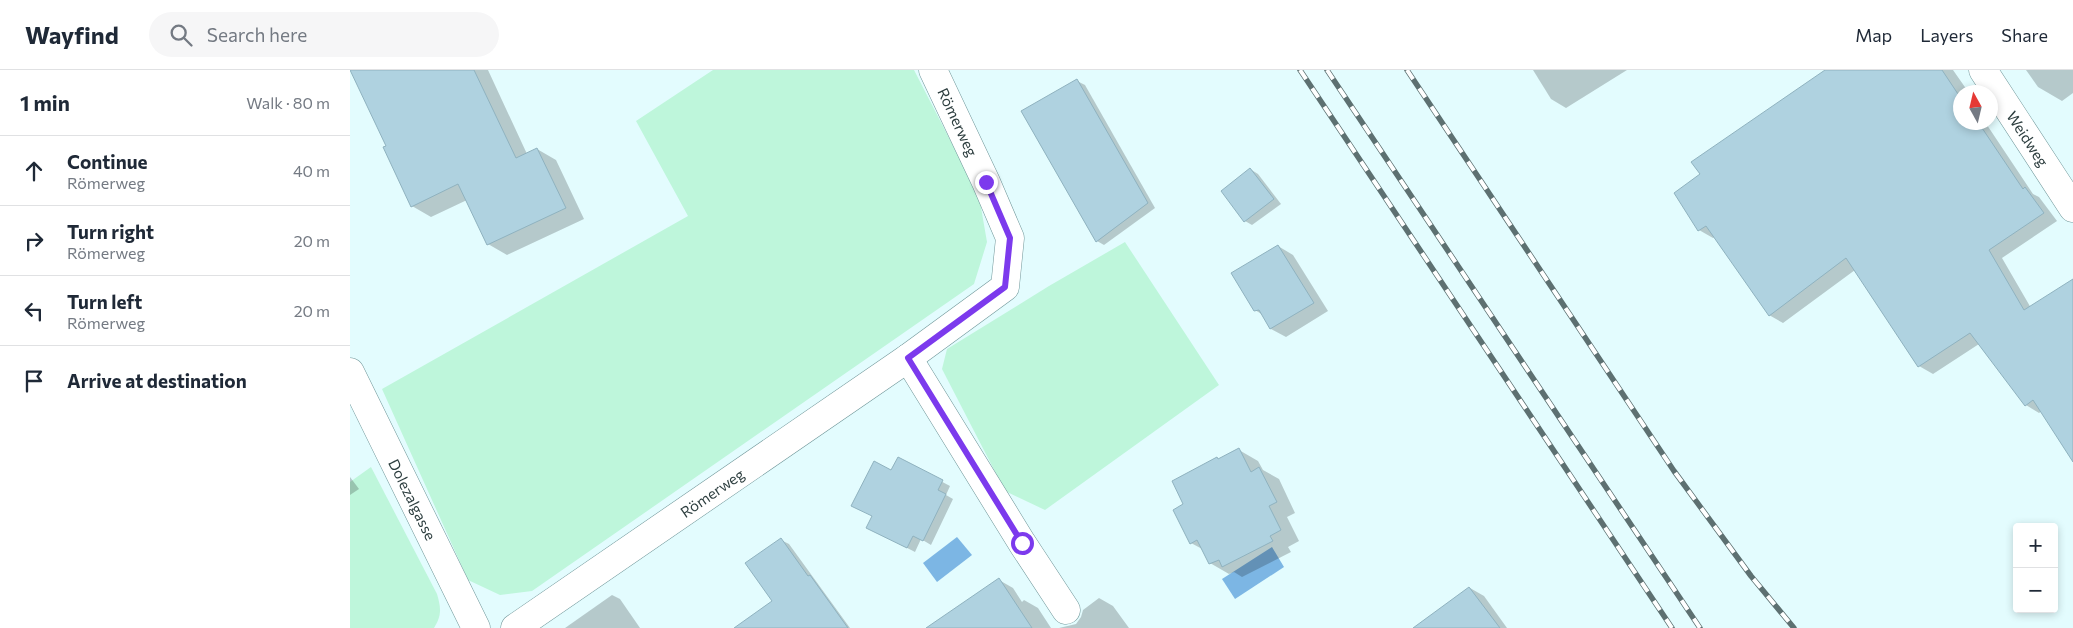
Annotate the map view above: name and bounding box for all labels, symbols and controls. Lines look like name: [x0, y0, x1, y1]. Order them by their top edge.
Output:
search box: [149, 12, 499, 57]
text: Wayfind: [25, 20, 119, 49]
icon: search: [167, 21, 195, 49]
text: Search here: [207, 23, 307, 46]
text: Map: [1855, 24, 1892, 46]
text: Layers: [1920, 24, 1973, 46]
text: Share: [2001, 24, 2048, 46]
street label: Römerweg: [934, 85, 982, 159]
north arrow: [1953, 85, 1998, 130]
text: 1 min: [20, 90, 70, 115]
text: Walk · 80 m: [246, 93, 330, 112]
street label: Weidweg: [2003, 108, 2052, 170]
text: Continue: [67, 150, 147, 173]
icon: ahead: [20, 157, 48, 185]
text: 40 m: [293, 161, 330, 180]
route end: [975, 171, 998, 194]
text: Römerweg: [67, 173, 145, 192]
text: Turn right: [67, 220, 154, 243]
icon: right: [20, 227, 48, 255]
text: 20 m: [294, 231, 330, 250]
text: Römerweg: [67, 243, 145, 262]
text: Turn left: [67, 290, 142, 313]
icon: left: [20, 297, 48, 325]
text: 20 m: [294, 301, 330, 320]
text: Römerweg: [67, 313, 145, 332]
icon: arrive: [20, 367, 48, 395]
text: Arrive at destination: [67, 369, 247, 392]
street label: Dolezalgasse: [385, 456, 440, 543]
street label: Römerweg: [677, 464, 747, 521]
map controls: [2013, 523, 2058, 613]
button: +: [2013, 523, 2058, 568]
route start: [1011, 532, 1034, 555]
button: −: [2013, 568, 2058, 613]

